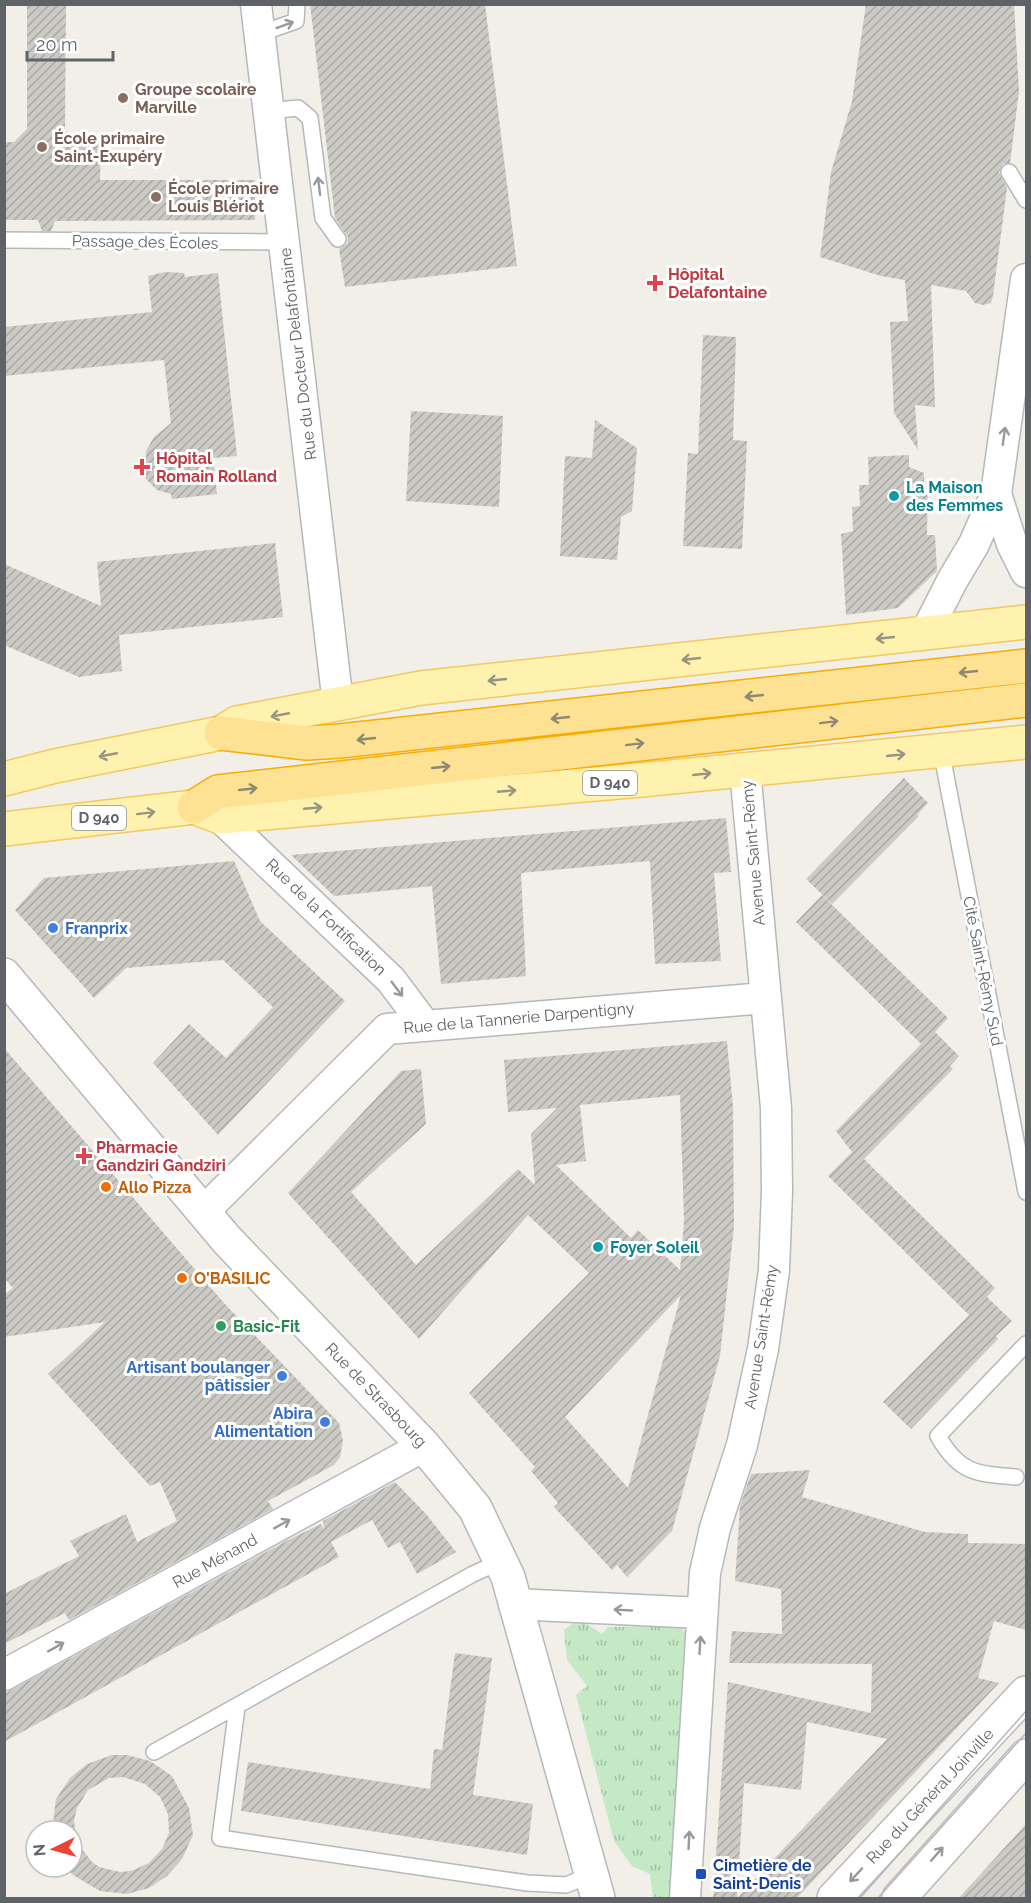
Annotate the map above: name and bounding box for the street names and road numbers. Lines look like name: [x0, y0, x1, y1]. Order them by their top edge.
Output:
street label: Passage des Écoles: [72, 230, 219, 253]
street label: Rue du Docteur Delafontaine: [276, 247, 320, 461]
road number: D 940: [583, 771, 637, 795]
street label: Avenue Saint-Rémy: [737, 779, 769, 927]
road number: D 940: [72, 806, 126, 830]
street label: Rue de la Fortification: [262, 855, 390, 979]
street label: Cité Saint-Rémy Sud: [959, 895, 1007, 1047]
street label: Rue de la Tannerie Darpentigny: [403, 998, 636, 1038]
street label: Avenue Saint-Rémy: [740, 1263, 782, 1411]
street label: Rue de Strasbourg: [321, 1339, 431, 1451]
street label: Rue Ménand: [169, 1530, 261, 1592]
street label: Rue du Général Joinville: [862, 1724, 998, 1868]

